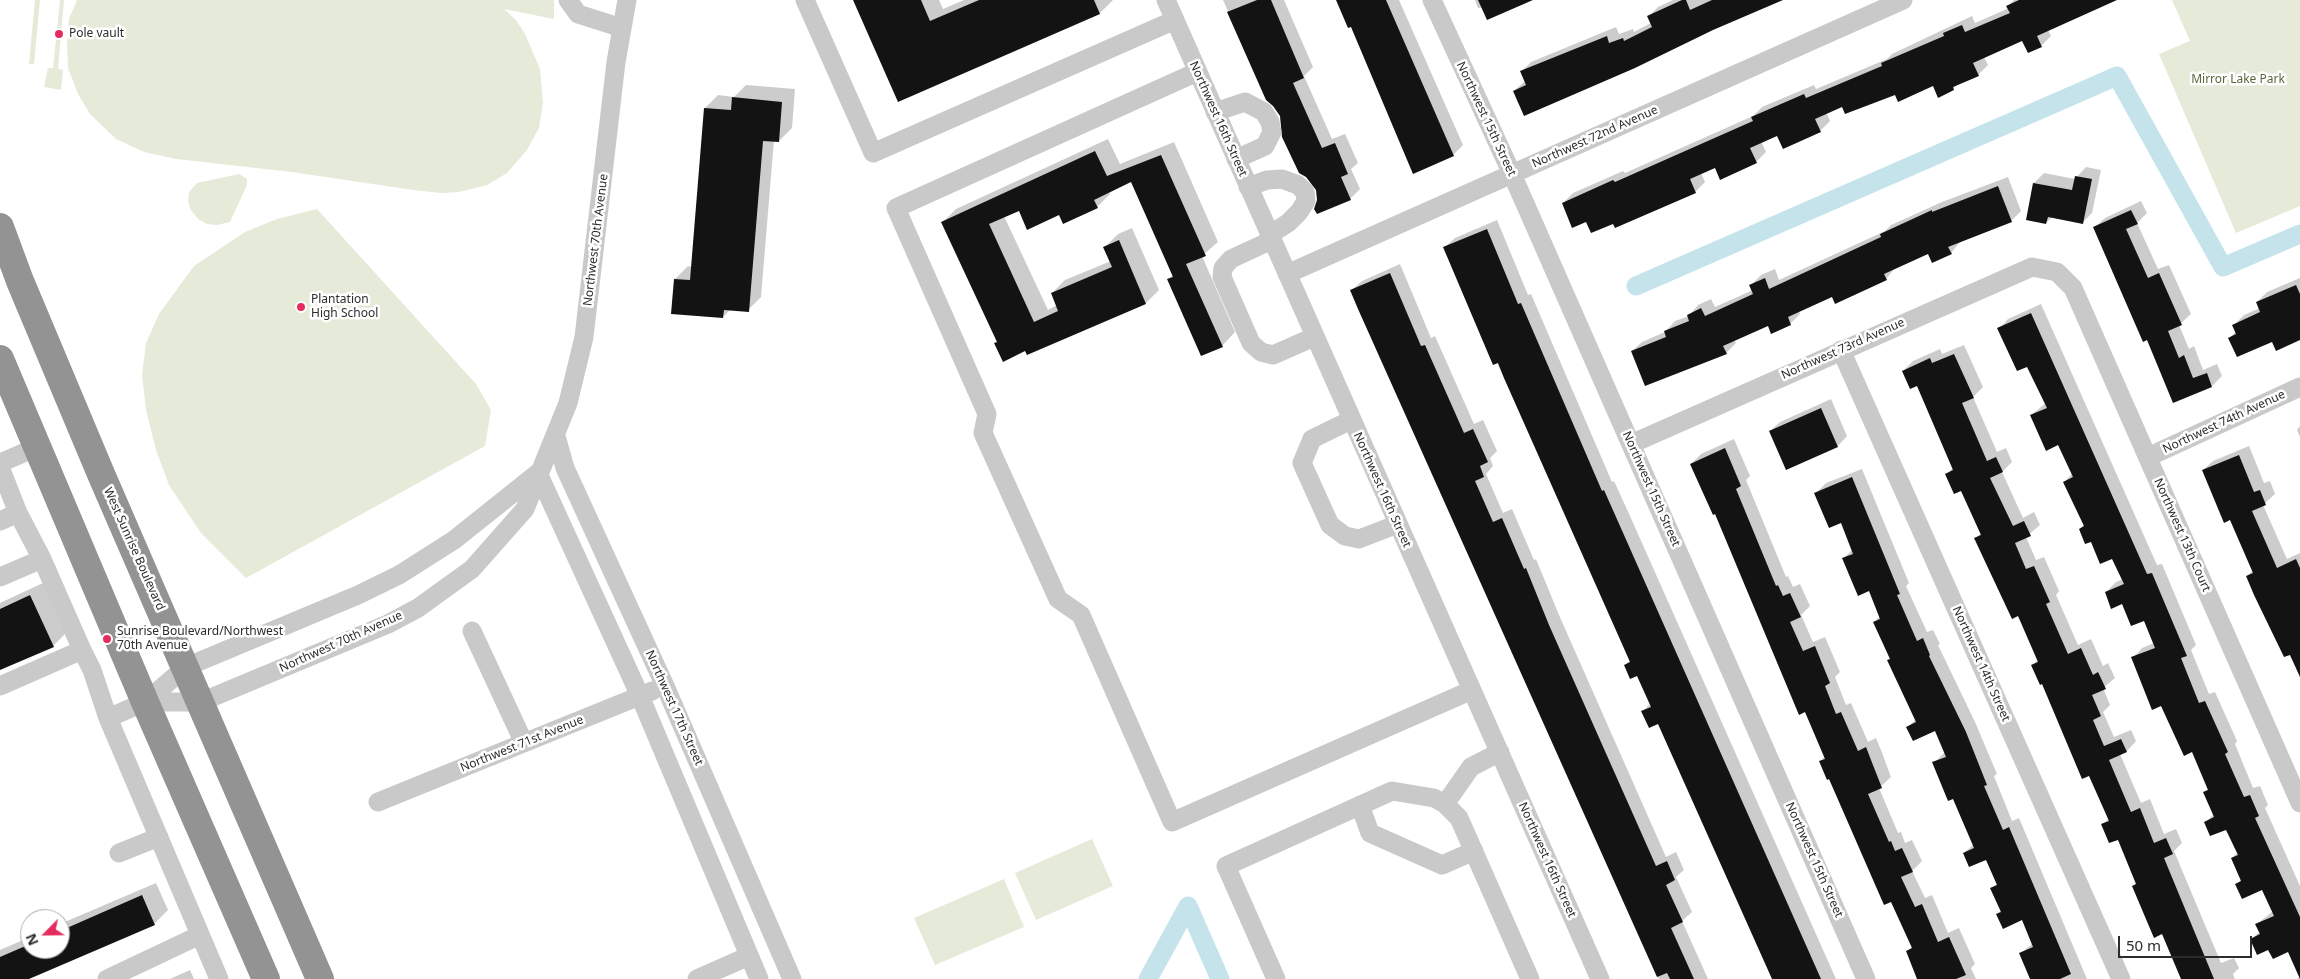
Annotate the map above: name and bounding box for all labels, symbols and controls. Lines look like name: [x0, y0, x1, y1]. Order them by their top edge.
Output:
place label: Pole vault: [69, 27, 124, 41]
marker: Pole vault: [53, 28, 65, 40]
street label: Northwest 16th Street: [1186, 59, 1250, 179]
street label: Northwest 15th Street: [1453, 60, 1519, 178]
park label: Mirror Lake Park: [2191, 73, 2285, 87]
street label: Northwest 72nd Avenue: [1530, 103, 1660, 171]
street label: Northwest 70th Avenue: [581, 173, 611, 307]
place label: Plantation High School: [311, 293, 378, 321]
marker: Plantation High School: [295, 301, 307, 313]
street label: Northwest 73rd Avenue: [1779, 315, 1907, 383]
street label: Northwest 74th Avenue: [2161, 387, 2287, 457]
street label: Northwest 15th Street: [1619, 429, 1683, 549]
street label: Northwest 16th Street: [1350, 430, 1414, 550]
street label: Northwest 13th Court: [2150, 476, 2214, 594]
street label: West Sunrise Boulevard: [100, 485, 168, 613]
street label: Northwest 14th Street: [1949, 604, 2013, 724]
street label: Northwest 70th Avenue: [277, 608, 405, 676]
place label: Sunrise Boulevard/Northwest 70th Avenue: [117, 625, 283, 653]
marker: Sunrise Boulevard/Northwest 70th Avenue: [101, 633, 113, 645]
street label: Northwest 17th Street: [642, 648, 706, 768]
street label: Northwest 71st Avenue: [458, 713, 586, 775]
street label: Northwest 16th Street: [1515, 800, 1579, 920]
street label: Northwest 15th Street: [1782, 800, 1846, 920]
north arrow: [20, 909, 70, 959]
scale bar: [2120, 926, 2254, 958]
text: N: [21, 931, 43, 949]
text: 50 m: [2126, 935, 2161, 955]

